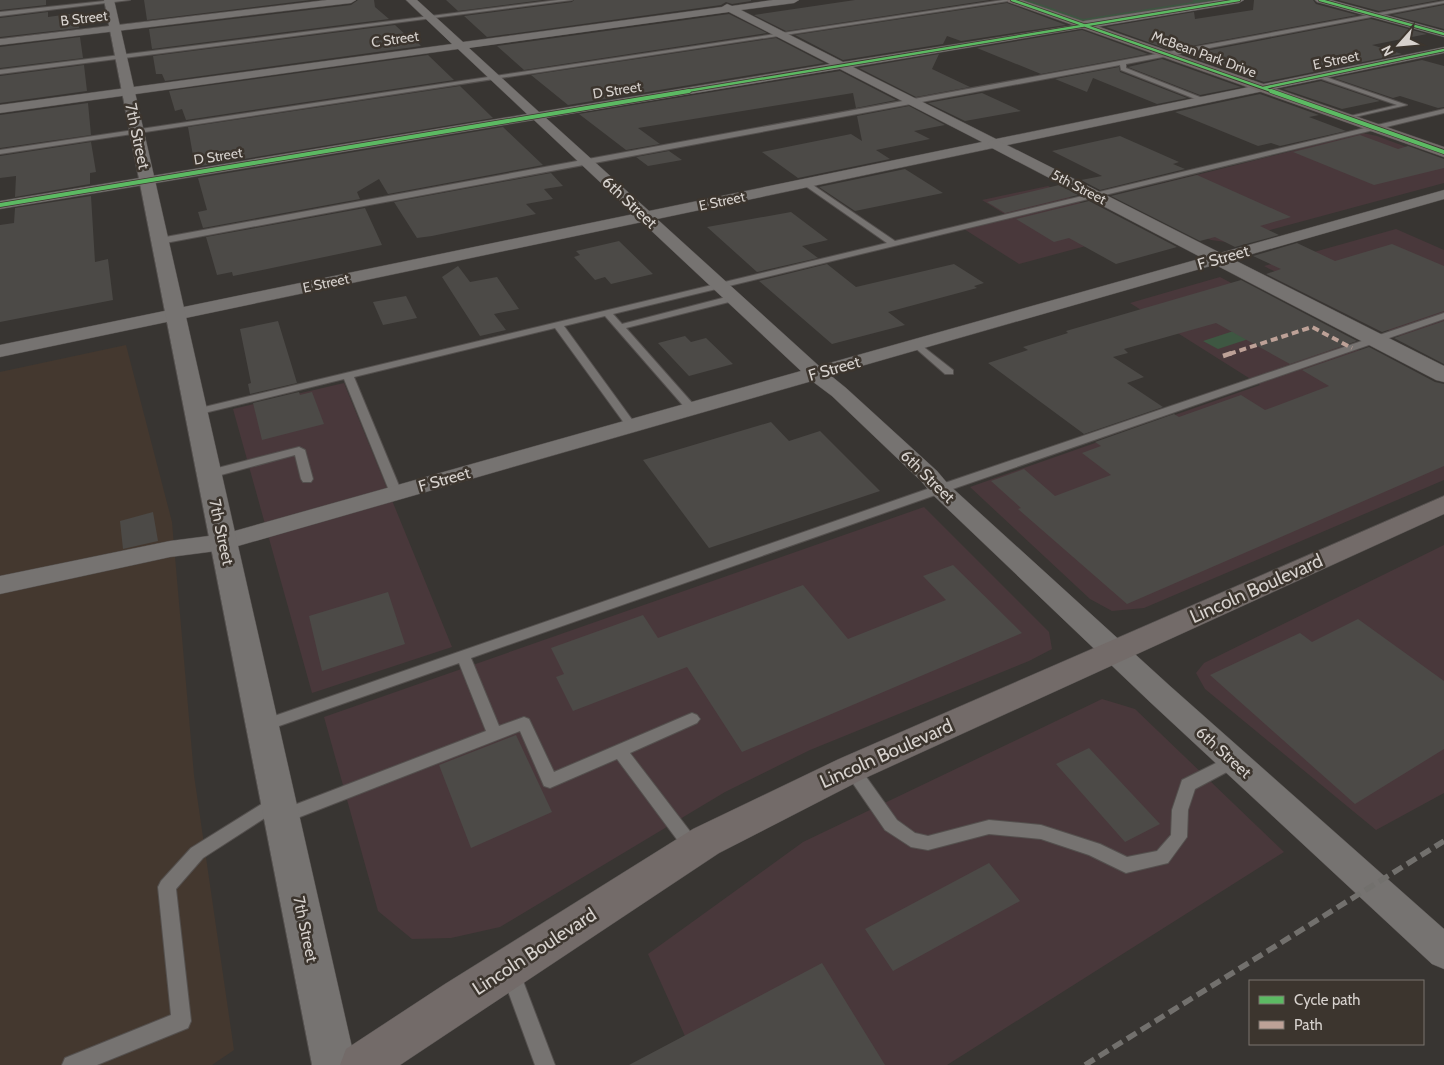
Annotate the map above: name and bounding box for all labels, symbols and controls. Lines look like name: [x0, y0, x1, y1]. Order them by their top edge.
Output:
street label: B Street: [59, 6, 109, 30]
north arrow: [1374, 20, 1424, 70]
street label: C Street: [370, 27, 420, 51]
street label: McBean Park Drive: [1149, 27, 1259, 81]
text: N: [1377, 42, 1398, 59]
street label: E Street: [1311, 46, 1361, 74]
street label: D Street: [591, 77, 643, 103]
street label: 7th Street: [121, 101, 154, 171]
street label: D Street: [192, 143, 244, 169]
street label: 5th Street: [1049, 166, 1110, 209]
street label: 6th Street: [598, 172, 661, 233]
street label: E Street: [697, 187, 747, 215]
street label: F Street: [1195, 241, 1252, 274]
street label: E Street: [301, 269, 351, 297]
street label: F Street: [806, 352, 863, 385]
street label: 6th Street: [897, 446, 959, 507]
street label: F Street: [416, 463, 473, 496]
street label: 7th Street: [205, 497, 238, 567]
street label: Lincoln Boulevard: [1186, 549, 1326, 628]
street label: Lincoln Boulevard: [816, 714, 956, 793]
street label: 6th Street: [1192, 723, 1256, 783]
street label: 7th Street: [289, 894, 322, 964]
street label: Lincoln Boulevard: [468, 903, 600, 1000]
legend: [1249, 980, 1424, 1045]
text: Cycle path: [1294, 991, 1360, 1009]
text: Path: [1294, 1016, 1323, 1034]

